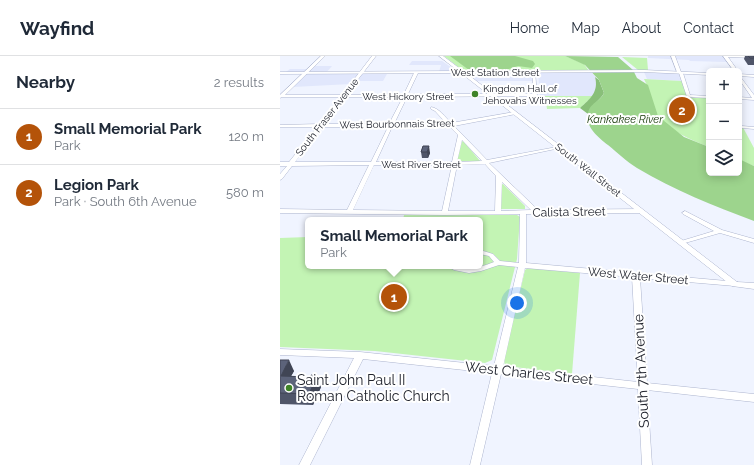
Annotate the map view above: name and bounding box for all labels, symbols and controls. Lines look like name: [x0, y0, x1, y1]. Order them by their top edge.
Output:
text: Wayfind: [20, 17, 94, 39]
text: Home: [510, 20, 549, 36]
text: Map: [571, 20, 600, 36]
text: About: [622, 20, 661, 36]
text: Contact: [683, 20, 734, 36]
street label: West Station Street: [451, 67, 540, 78]
map controls: [706, 68, 742, 176]
button: +: [706, 68, 742, 104]
text: Nearby: [16, 72, 75, 92]
text: 2 results: [214, 75, 264, 90]
street label: South Fraser Avenue: [293, 76, 361, 158]
place label: Kingdom Hall of Jehovahs Witnesses: [483, 83, 577, 106]
marker: Kingdom Hall of Jehovahs Witnesses: [470, 89, 480, 99]
street label: West Hickory Street: [362, 91, 454, 102]
pin: 2: [669, 95, 695, 125]
button: −: [706, 104, 742, 140]
water label: Kankakee River: [587, 113, 664, 126]
street label: West Bourbonnais Street: [339, 117, 455, 131]
text: Small Memorial Park: [54, 120, 202, 138]
text: 1: [26, 129, 32, 144]
text: 120 m: [228, 129, 264, 144]
text: Park: [54, 138, 81, 153]
button: layers: [706, 140, 742, 176]
street label: South Wall Street: [553, 141, 623, 199]
street label: West River Street: [381, 159, 461, 170]
text: Legion Park: [54, 176, 139, 194]
text: 2: [25, 185, 33, 200]
text: 580 m: [226, 185, 264, 200]
text: Park · South 6th Avenue: [54, 194, 197, 209]
street label: Calista Street: [532, 204, 606, 220]
popup: [305, 217, 483, 269]
text: Small Memorial Park: [320, 227, 468, 245]
text: Park: [320, 245, 347, 260]
street label: West Water Street: [587, 265, 689, 287]
pin: 1: [381, 282, 407, 312]
your location: [507, 293, 527, 313]
street label: South 7th Avenue: [630, 314, 652, 428]
street label: West Charles Street: [464, 358, 594, 388]
place label: Saint John Paul II Roman Catholic Church: [297, 372, 450, 404]
marker: Saint John Paul II Roman Catholic Church: [284, 383, 294, 393]

